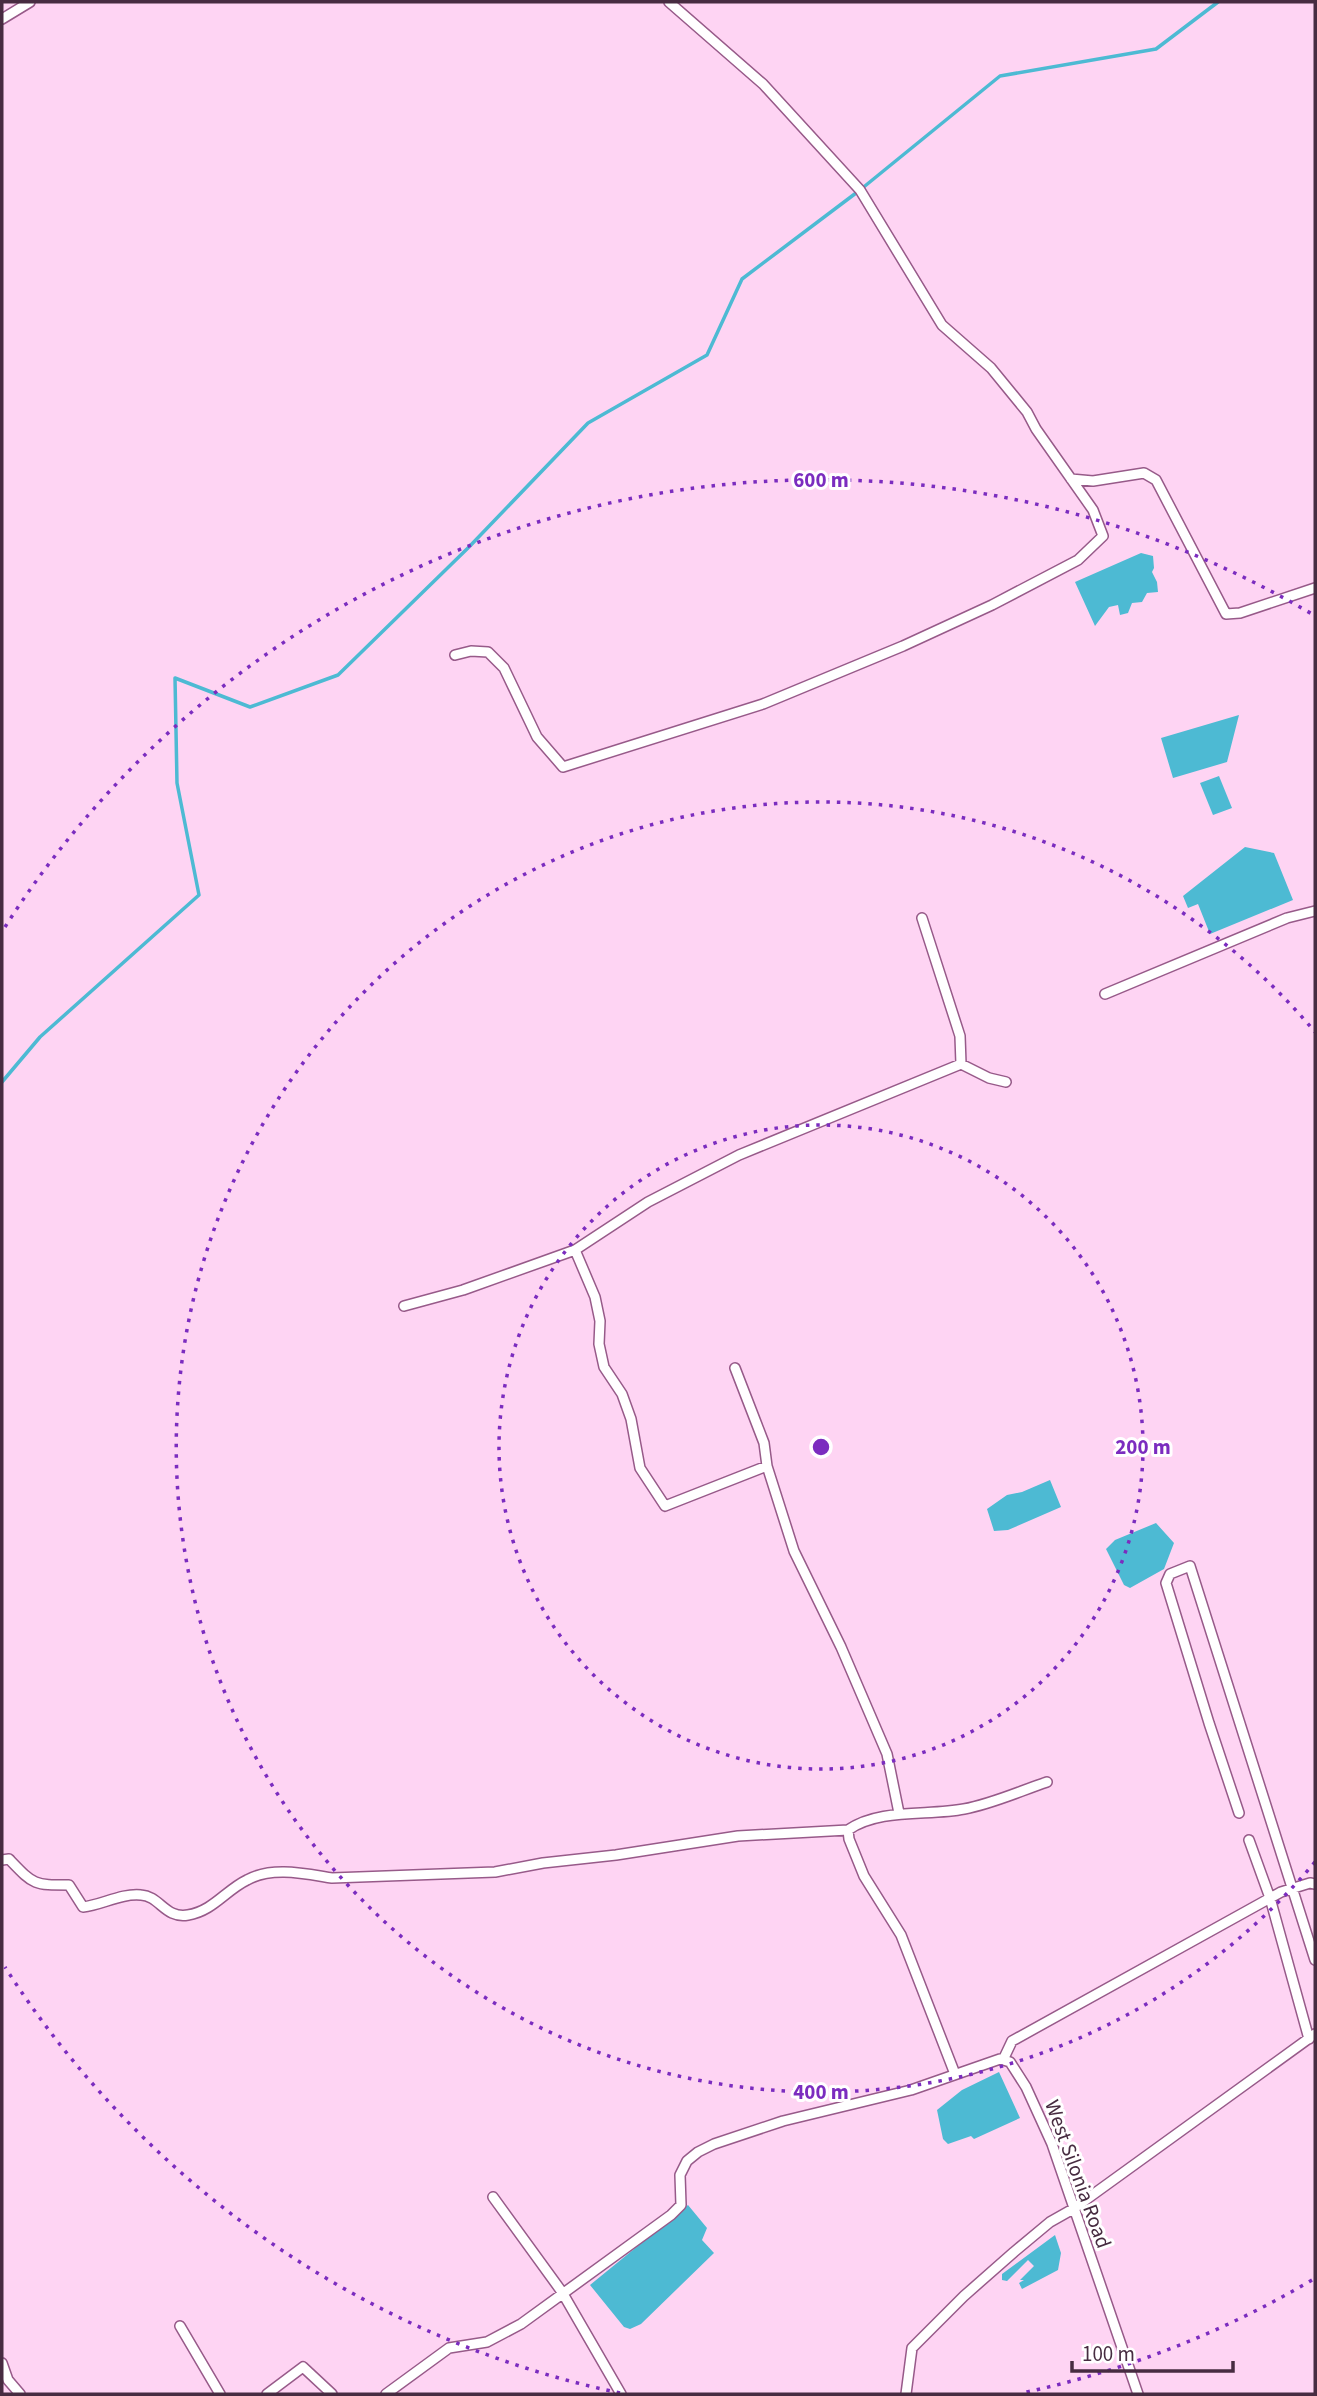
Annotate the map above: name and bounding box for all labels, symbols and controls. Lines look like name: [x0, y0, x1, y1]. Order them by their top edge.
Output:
text: 600 m: [793, 465, 849, 495]
text: 200 m: [1115, 1432, 1171, 1462]
centre of rings: [809, 1435, 833, 1459]
text: 400 m: [793, 2077, 849, 2107]
street label: West Silonia Road: [1037, 2095, 1119, 2253]
scale bar: [1072, 2330, 1233, 2374]
text: 100 m: [1082, 2339, 1135, 2369]

